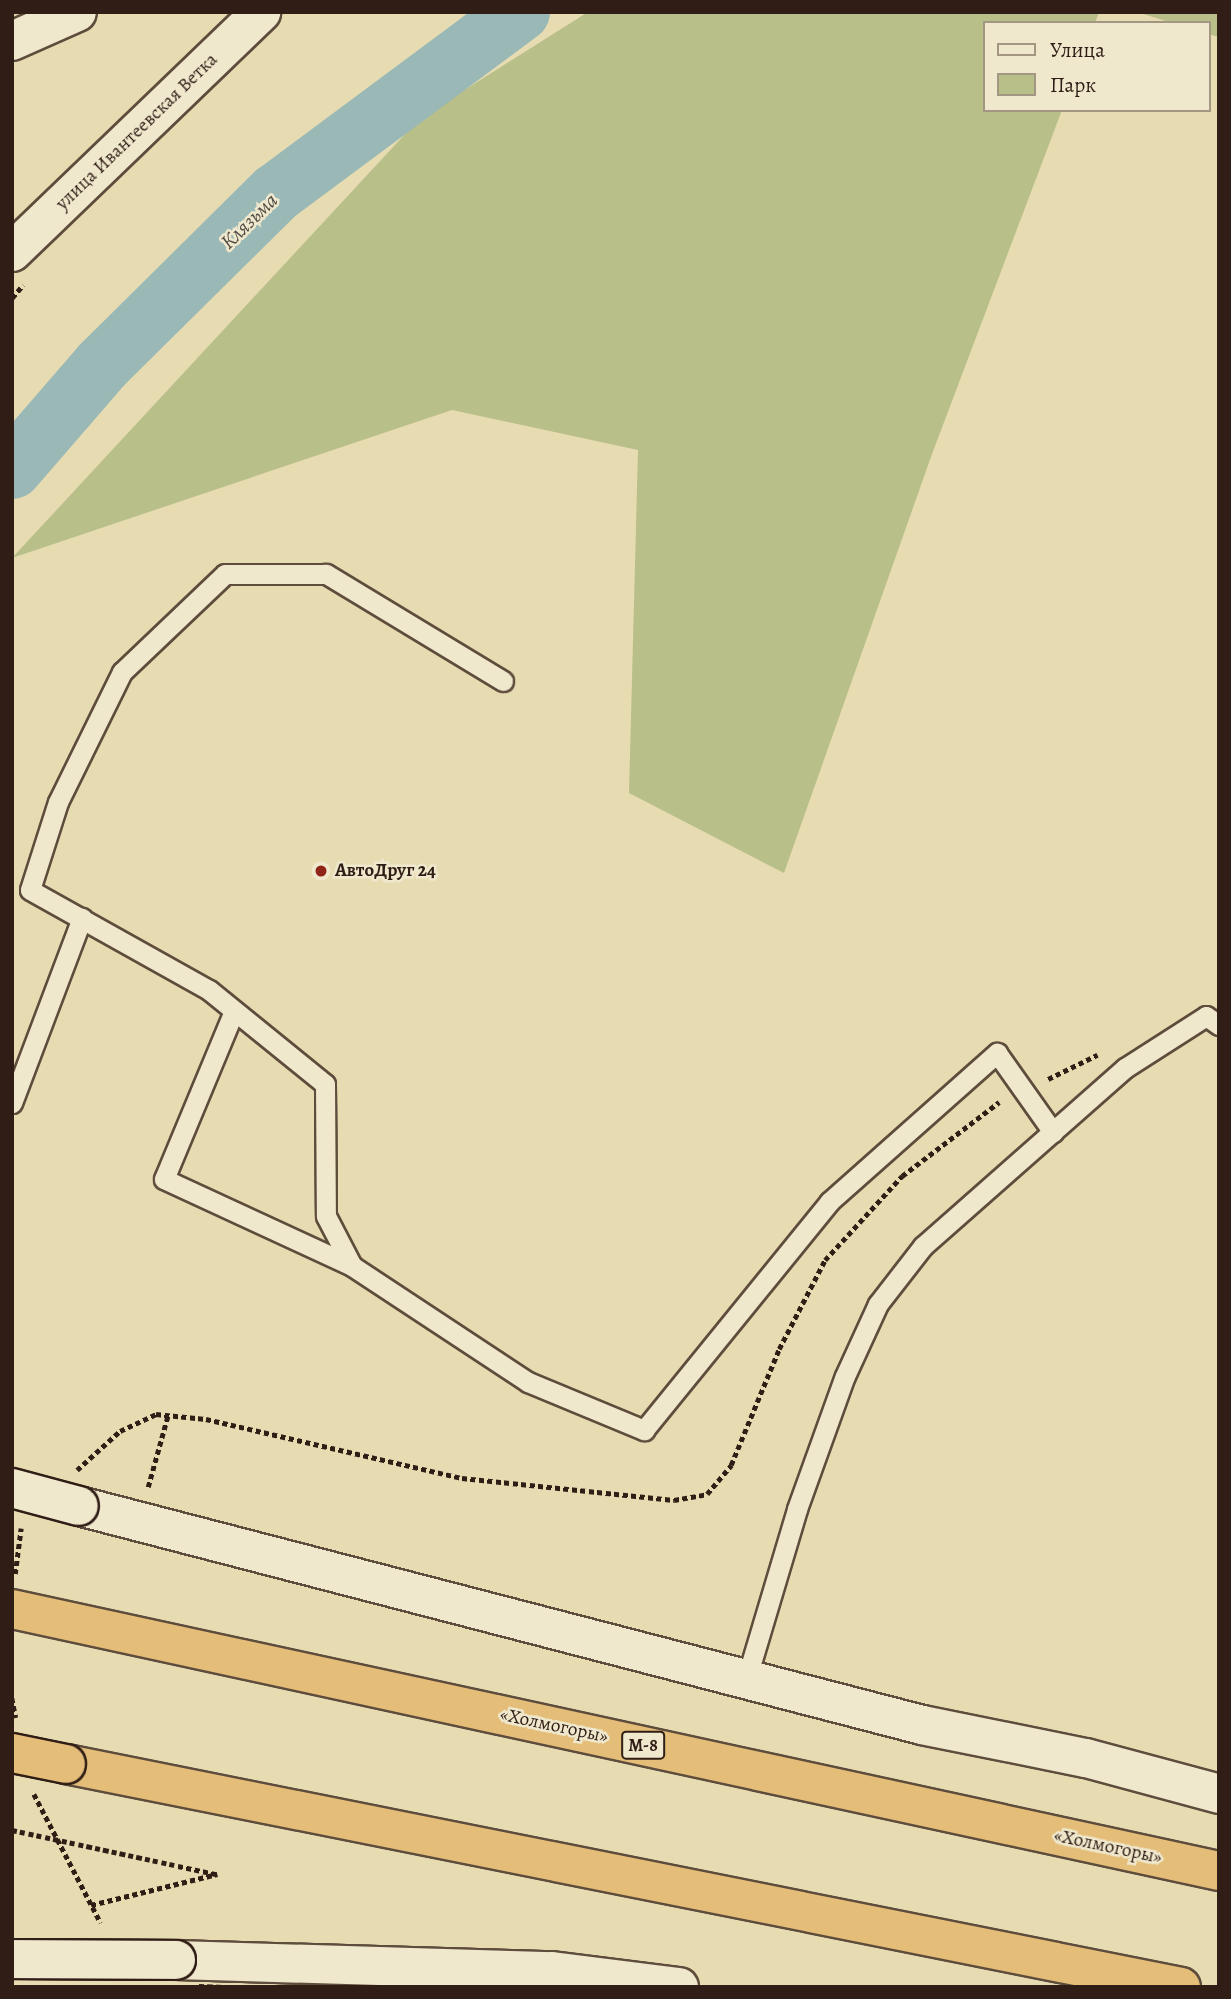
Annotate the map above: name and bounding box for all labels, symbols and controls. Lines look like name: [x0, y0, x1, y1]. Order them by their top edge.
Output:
legend: [982, 21, 1210, 112]
text: Улица: [1050, 36, 1105, 64]
street label: улица Ивантеевская Ветка: [51, 49, 223, 215]
text: Парк: [1050, 71, 1096, 99]
water label: Клязьма: [215, 188, 283, 254]
place label: АвтоДруг 24: [335, 860, 436, 882]
marker: АвтоДруг 24: [313, 863, 329, 879]
street label: «Холмогоры»: [498, 1703, 610, 1749]
road number: М-8: [620, 1730, 666, 1760]
street label: «Холмогоры»: [1052, 1824, 1164, 1870]

